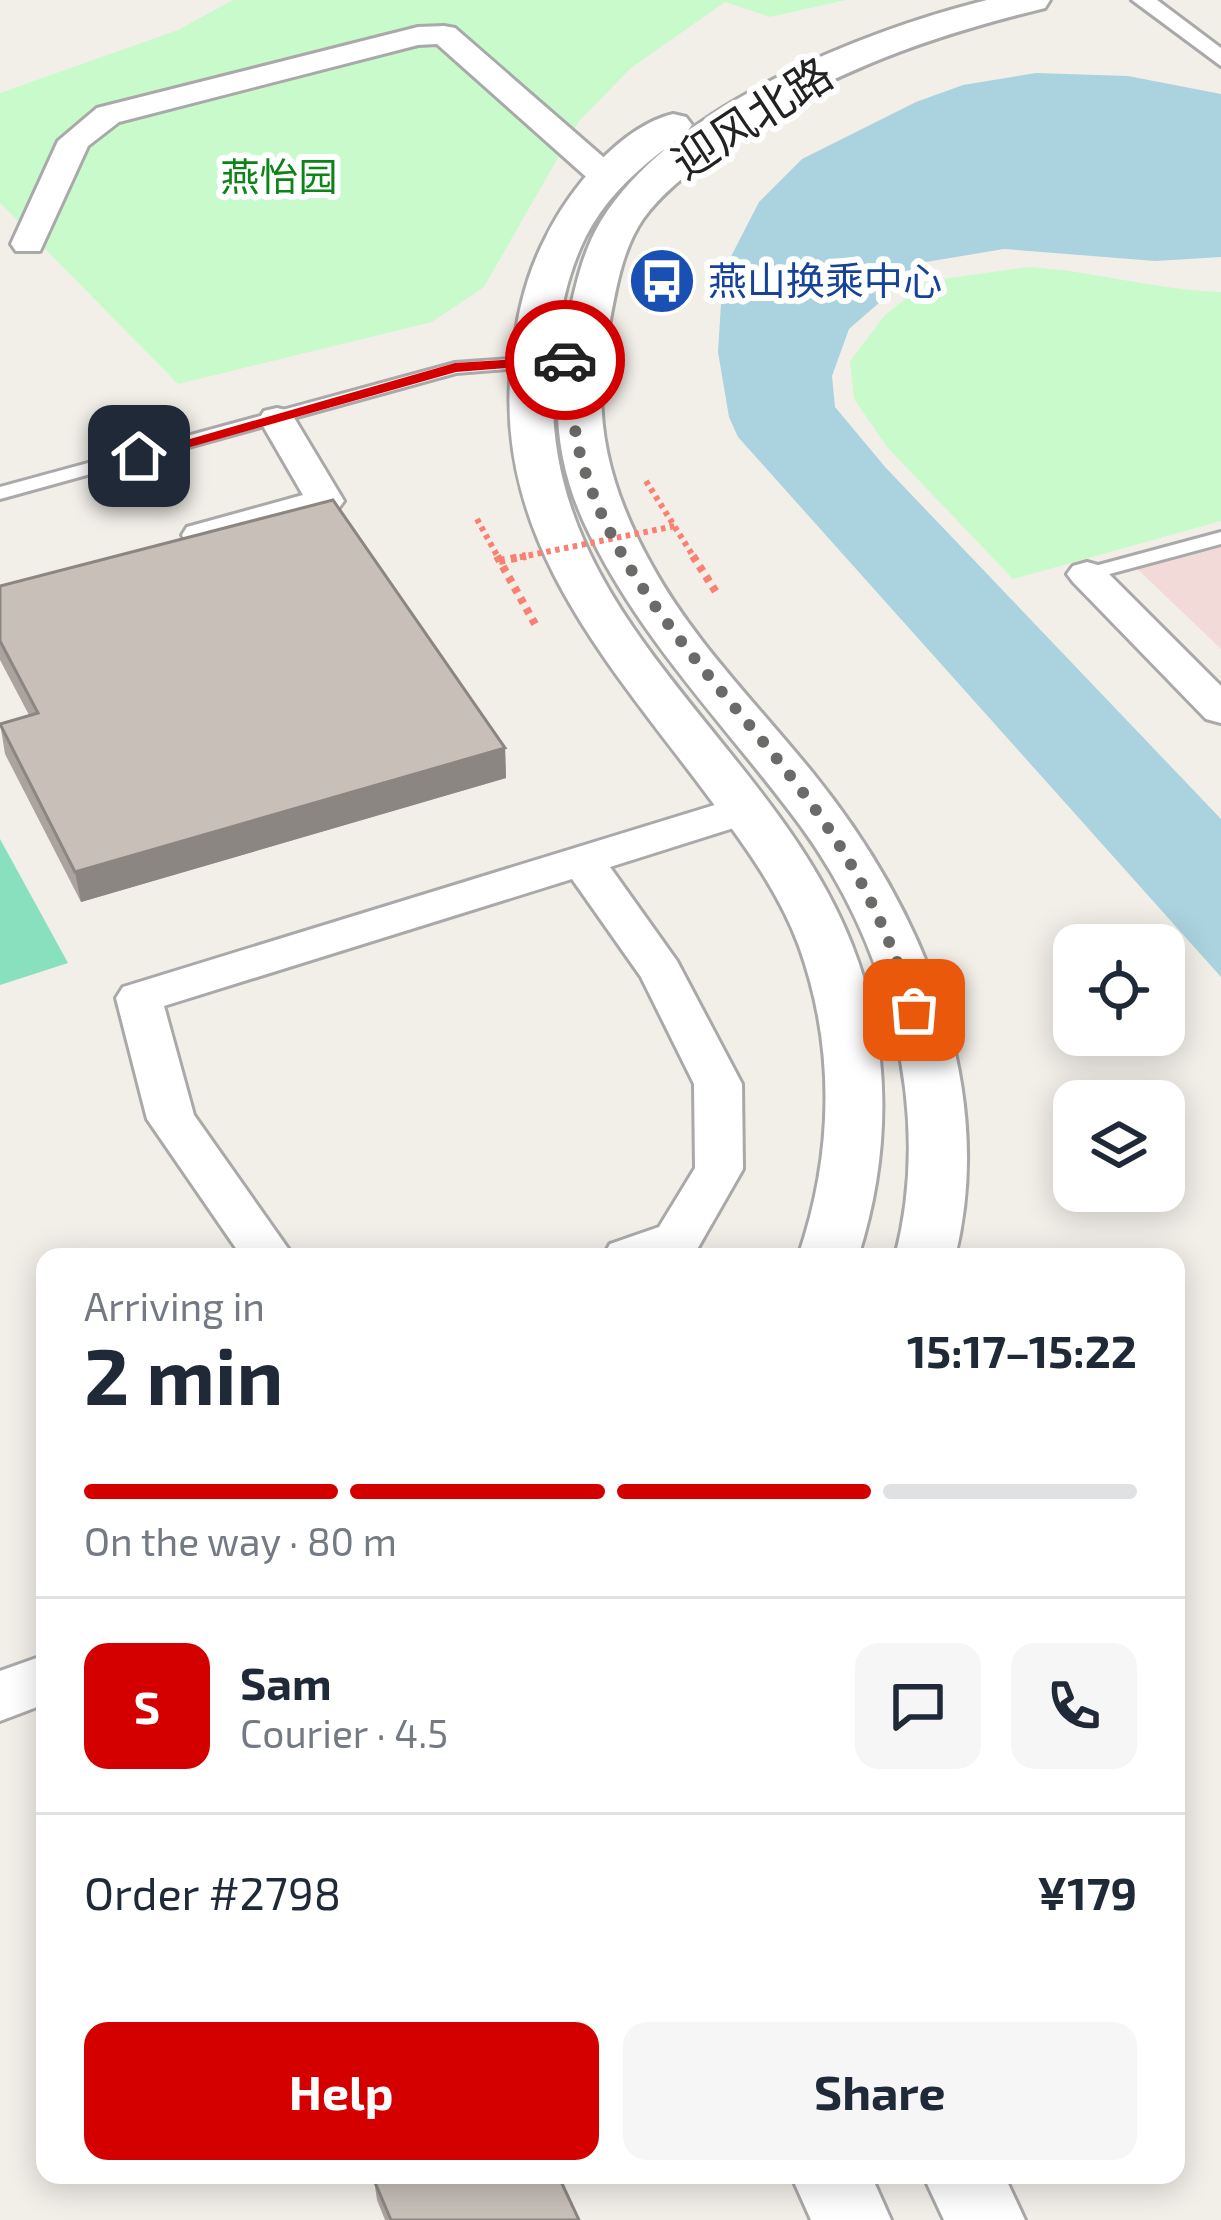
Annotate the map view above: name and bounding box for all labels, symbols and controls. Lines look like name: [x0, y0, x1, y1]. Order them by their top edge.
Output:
street label: 迎风北路: [661, 45, 841, 188]
park label: 燕怡园: [220, 152, 338, 199]
bus stop icon: 燕山换乘中心: [627, 246, 697, 316]
place label: 燕山换乘中心: [708, 256, 942, 303]
courier: [505, 300, 625, 420]
icon: car: [532, 327, 598, 393]
pin: [88, 405, 190, 507]
icon: home: [106, 423, 172, 489]
map controls: [1053, 924, 1185, 1212]
button: locate: [1053, 924, 1185, 1056]
pin: [863, 959, 965, 1061]
icon: bag: [881, 977, 947, 1043]
button: layers: [1053, 1080, 1185, 1212]
text: Arriving in: [84, 1282, 265, 1329]
text: 15:17–15:22: [907, 1323, 1137, 1377]
text: 2 min: [84, 1327, 283, 1421]
text: On the way · 80 m: [84, 1517, 397, 1564]
button: chat: [855, 1643, 981, 1769]
button: phone: [1011, 1643, 1137, 1769]
text: Sam: [240, 1655, 332, 1709]
text: S: [134, 1679, 160, 1733]
text: Courier · 4.5: [240, 1709, 448, 1756]
text: Order #2798: [84, 1865, 341, 1919]
text: ¥179: [1037, 1865, 1137, 1919]
button: Help: [84, 2022, 599, 2160]
button: Share: [623, 2022, 1137, 2160]

